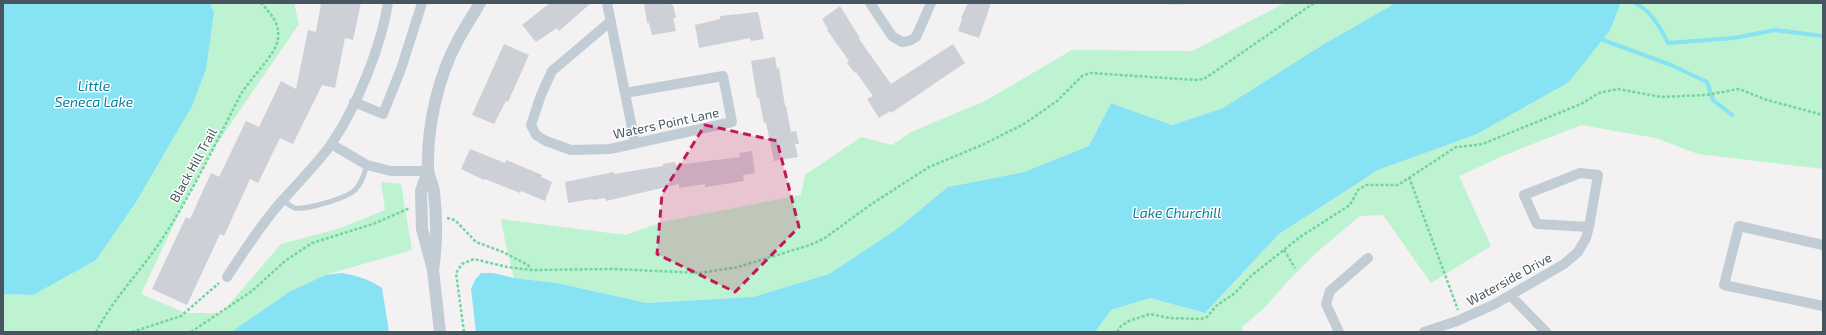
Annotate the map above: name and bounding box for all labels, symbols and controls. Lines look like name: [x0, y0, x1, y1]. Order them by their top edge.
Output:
water label: Little Seneca Lake: [55, 77, 134, 110]
street label: Waters Point Lane: [612, 104, 720, 142]
street label: Black Hill Trail: [166, 125, 220, 205]
water label: Lake Churchill: [1133, 204, 1221, 221]
street label: Waterside Drive: [1464, 249, 1554, 309]

